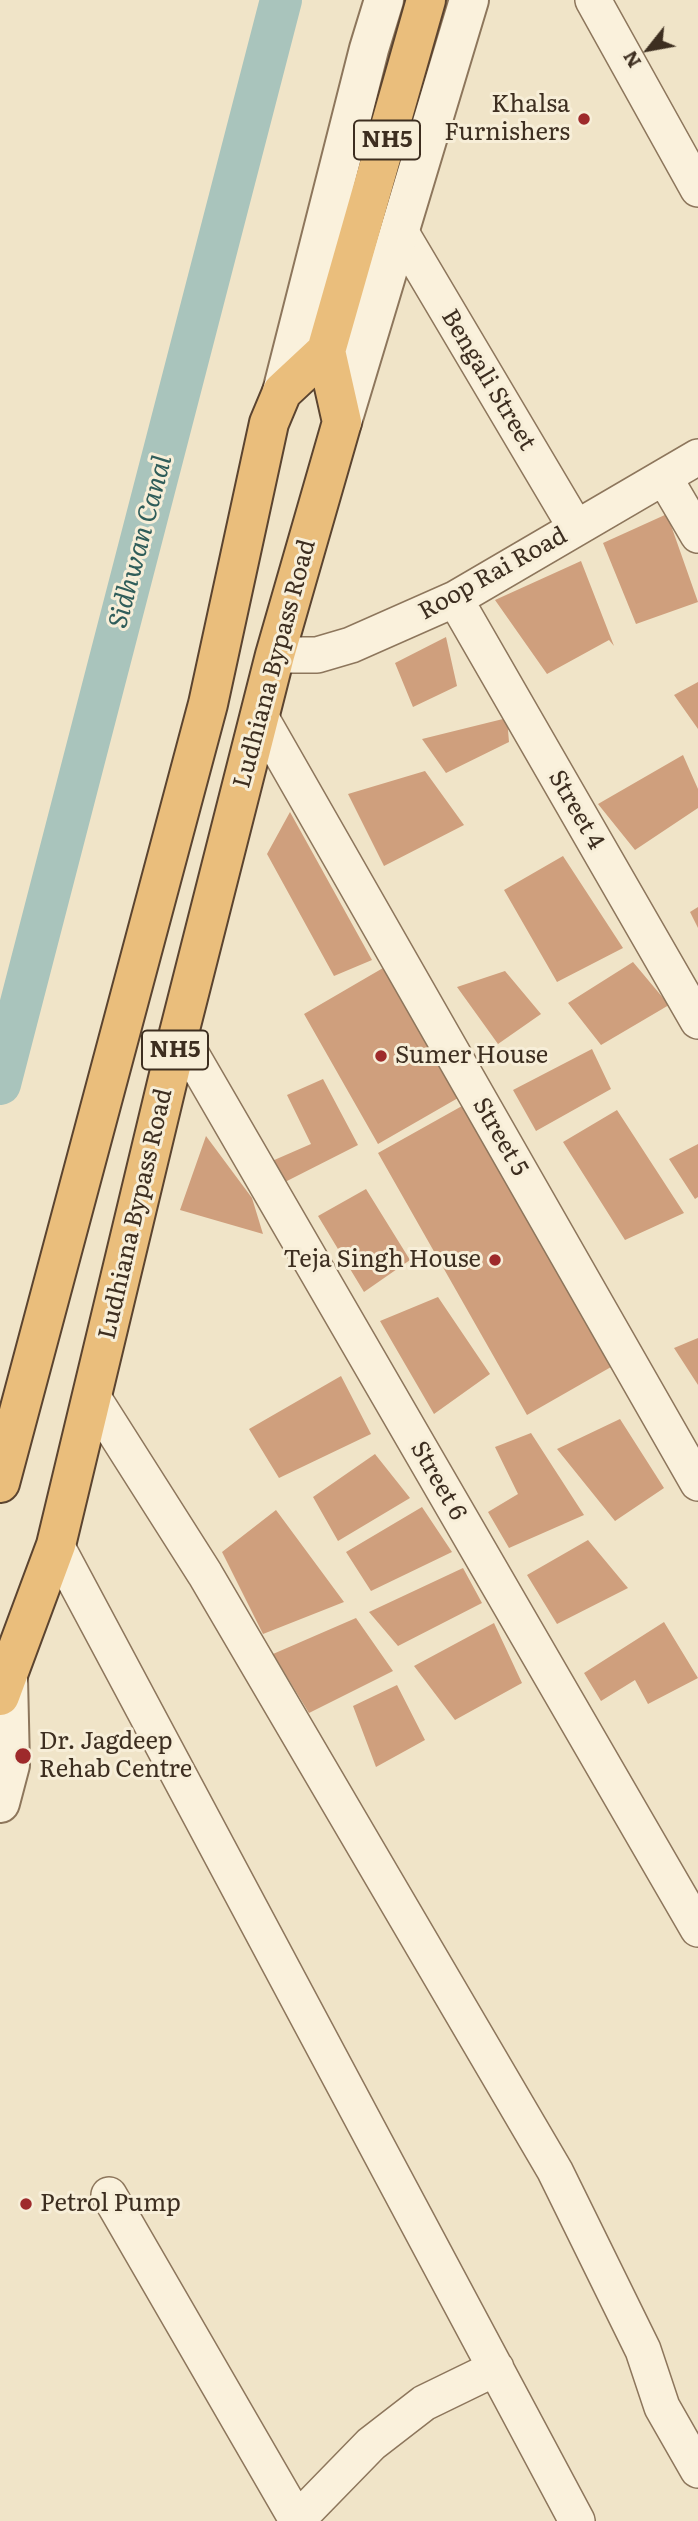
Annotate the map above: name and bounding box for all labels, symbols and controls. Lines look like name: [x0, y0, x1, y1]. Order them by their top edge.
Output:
north arrow: [614, 14, 684, 84]
text: N: [615, 46, 647, 74]
place label: Khalsa Furnishers: [444, 91, 570, 147]
marker: Khalsa Furnishers: [576, 111, 592, 127]
road number: NH5: [354, 120, 420, 160]
street label: Bengali Street: [435, 304, 541, 456]
water label: Sidhwan Canal: [103, 452, 179, 632]
street label: Roop Rai Road: [414, 521, 572, 627]
street label: Ludhiana Bypass Road: [228, 536, 322, 792]
street label: Street 4: [542, 765, 610, 855]
road number: NH5: [142, 1030, 208, 1070]
place label: Sumer House: [395, 1042, 548, 1070]
marker: Sumer House: [373, 1048, 389, 1064]
street label: Ludhiana Bypass Road: [93, 1086, 179, 1342]
street label: Street 5: [466, 1093, 534, 1181]
place label: Teja Singh House: [283, 1246, 481, 1274]
marker: Teja Singh House: [487, 1252, 503, 1268]
street label: Street 6: [404, 1436, 472, 1526]
place label: Dr. Jagdeep Rehab Centre: [39, 1728, 192, 1784]
marker: Dr. Jagdeep Rehab Centre: [13, 1746, 33, 1766]
place label: Petrol Pump: [40, 2190, 181, 2218]
marker: Petrol Pump: [18, 2196, 34, 2212]

